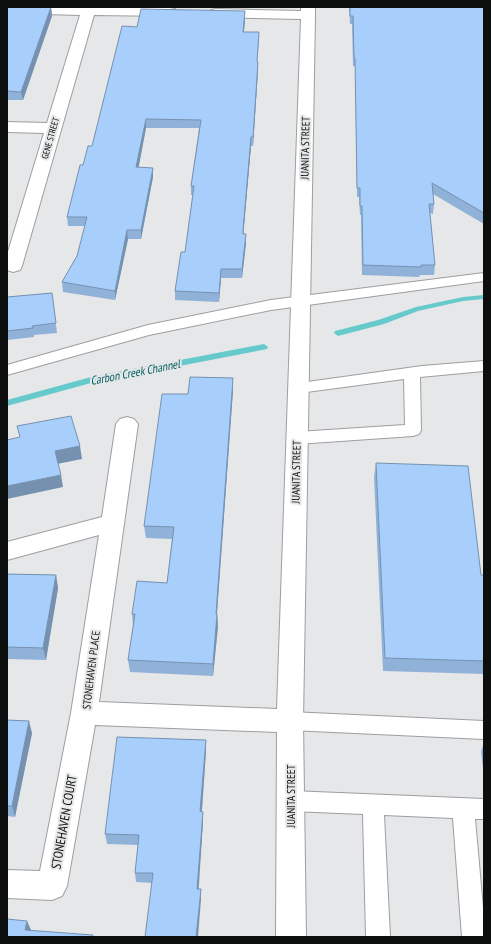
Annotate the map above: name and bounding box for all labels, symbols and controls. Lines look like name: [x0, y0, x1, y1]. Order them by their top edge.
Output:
street label: GENE STREET: [39, 116, 61, 160]
street label: JUANITA STREET: [297, 116, 313, 181]
water label: Carbon Creek Channel: [89, 356, 182, 388]
street label: JUANITA STREET: [288, 440, 304, 505]
street label: STONEHAVEN PLACE: [79, 630, 103, 710]
street label: JUANITA STREET: [284, 765, 298, 828]
street label: STONEHAVEN COURT: [47, 773, 81, 871]

